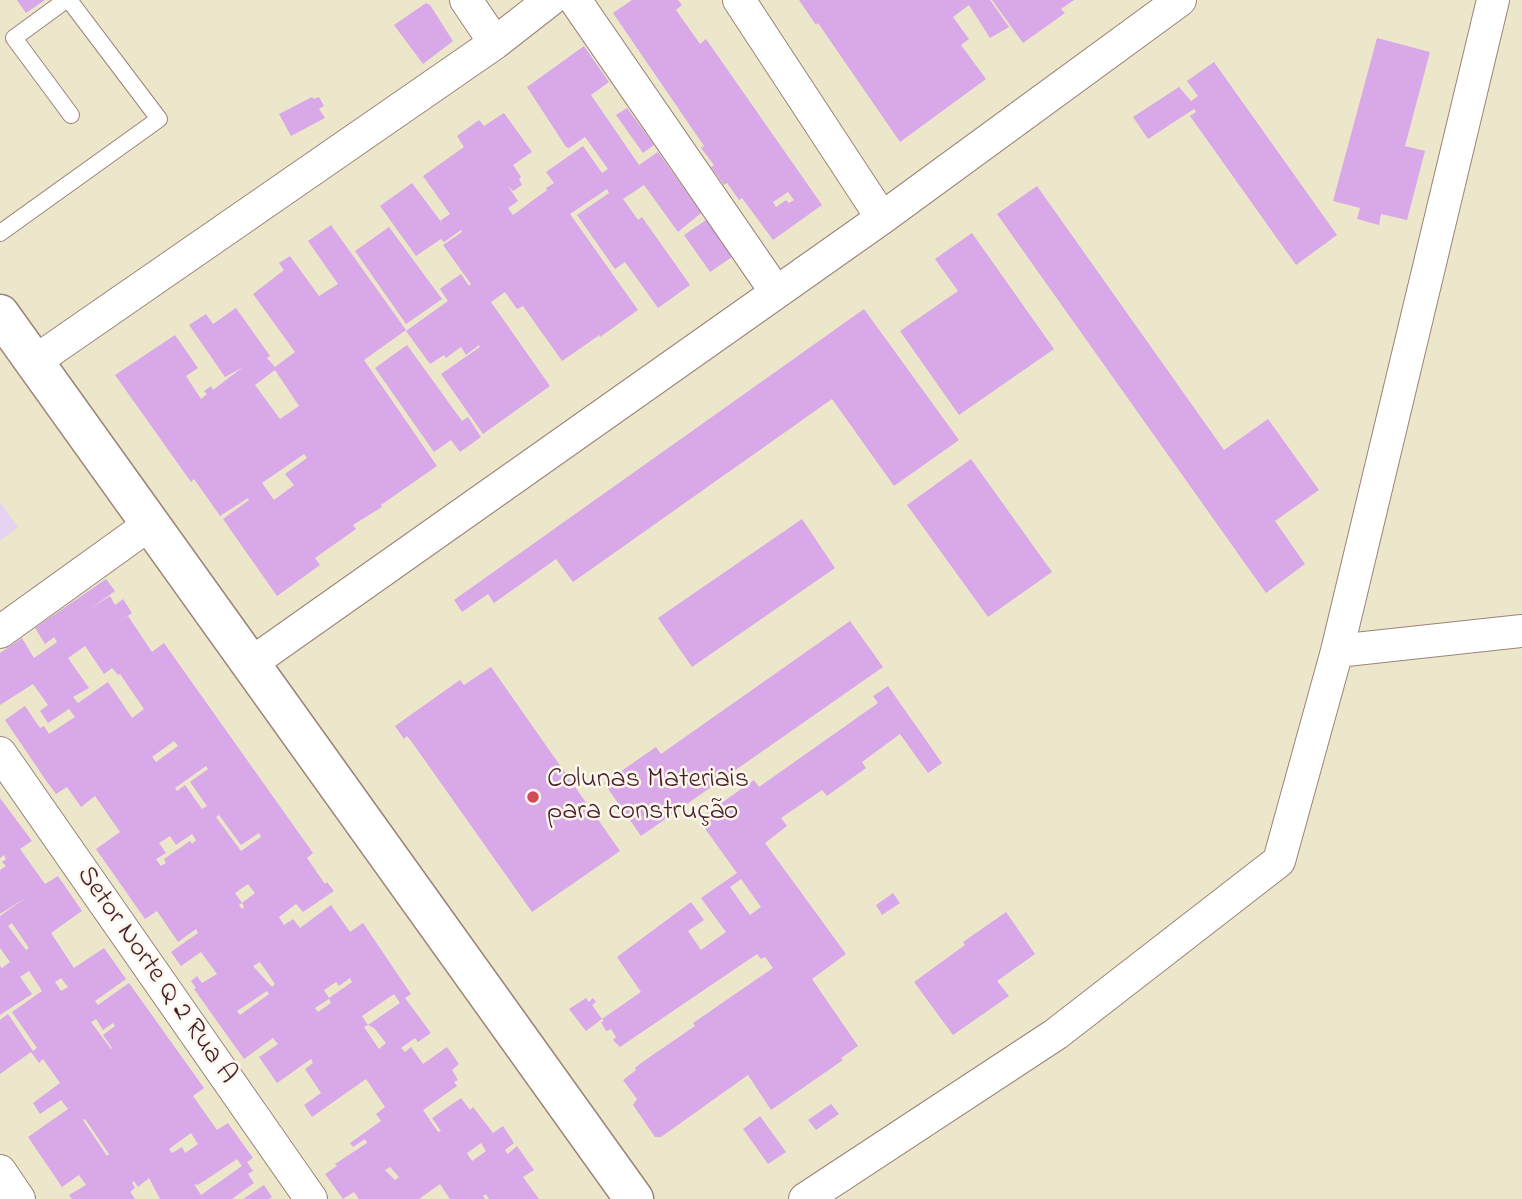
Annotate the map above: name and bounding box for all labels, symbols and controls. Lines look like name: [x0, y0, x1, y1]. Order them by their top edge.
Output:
place label: Colunas Materiais para construção: [547, 764, 749, 830]
marker: Colunas Materiais para construção: [525, 789, 541, 805]
street label: Setor Norte Q 2 Rua A: [67, 861, 243, 1091]

